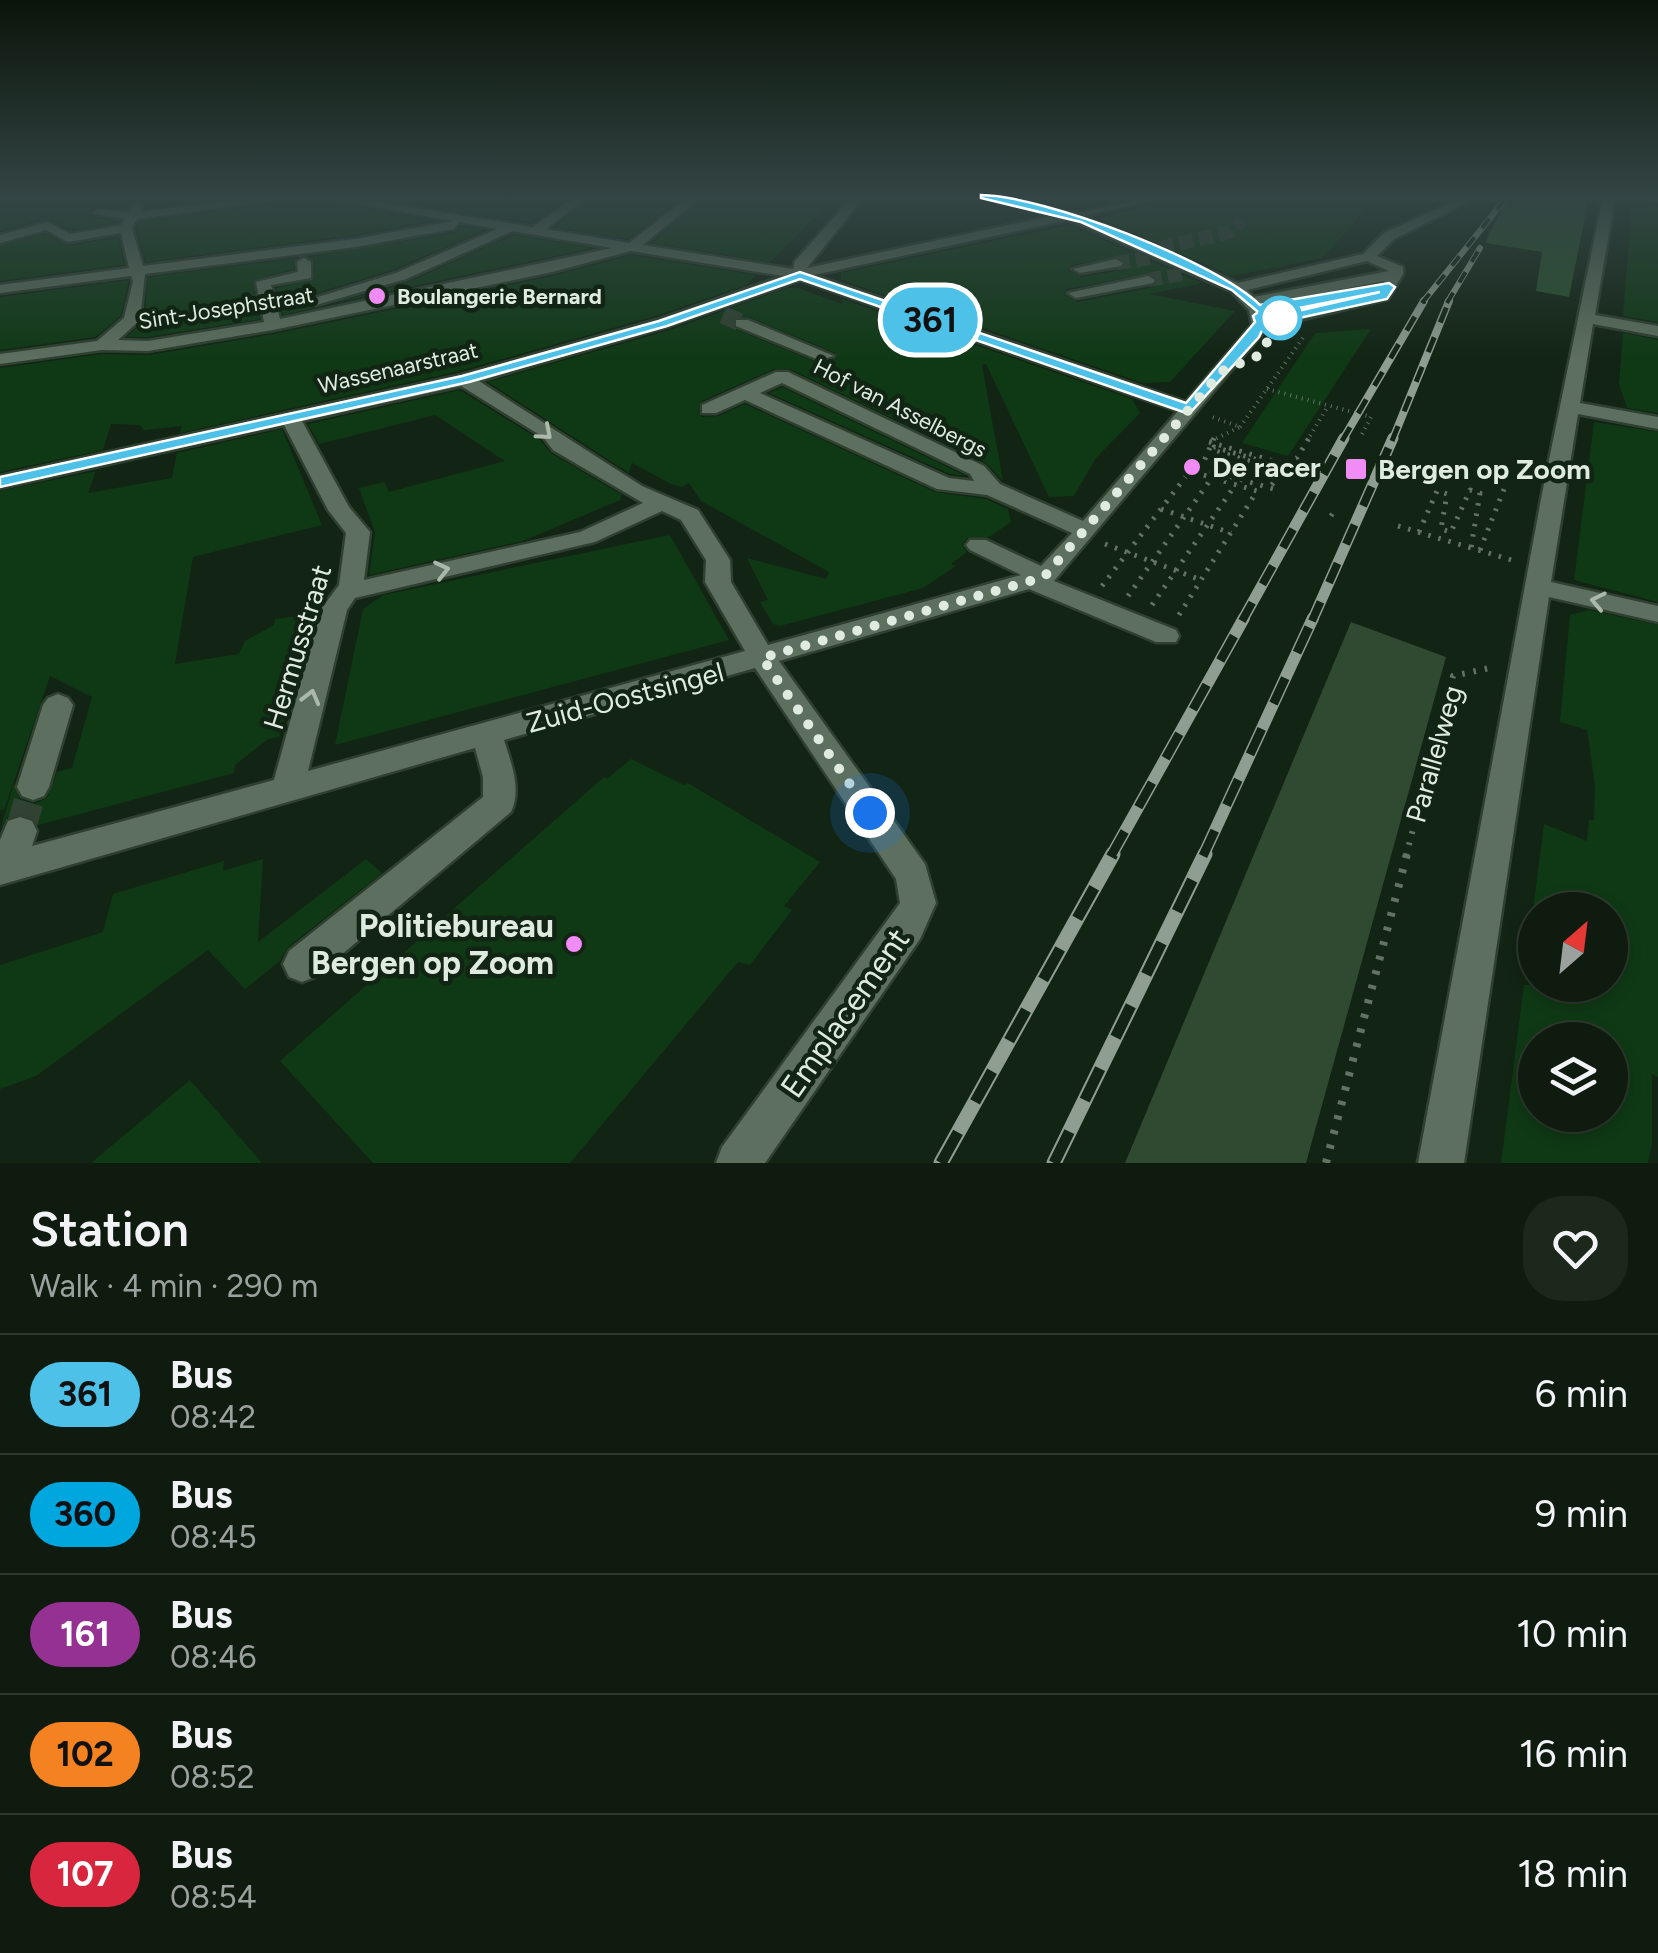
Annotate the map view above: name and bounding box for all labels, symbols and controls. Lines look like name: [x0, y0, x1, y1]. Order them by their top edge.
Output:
street label: Sint-Josephstraat: [137, 281, 315, 335]
place label: Boulangerie Bernard: [397, 283, 602, 310]
marker: Boulangerie Bernard: [366, 285, 388, 307]
line badge: 361: [872, 288, 988, 352]
unlabelled marker: [1259, 297, 1301, 339]
text: 361: [903, 299, 957, 341]
street label: Wassenaarstraat: [316, 337, 480, 399]
street label: Hof van Asselbergs: [809, 353, 991, 463]
one-way arrow: [534, 421, 552, 439]
place label: De racer: [1212, 450, 1321, 484]
place label: Bergen op Zoom: [1378, 452, 1591, 486]
marker: De racer: [1181, 456, 1203, 478]
marker: Bergen op Zoom: [1343, 456, 1369, 482]
street label: Hermusstraat: [256, 560, 338, 734]
one-way arrow: [433, 561, 450, 582]
one-way arrow: [1590, 592, 1607, 613]
street label: Zuid-Oostsingel: [523, 654, 727, 740]
street label: Parallelweg: [1398, 682, 1470, 826]
one-way arrow: [300, 689, 321, 706]
your location: [845, 788, 895, 838]
north arrow: [1518, 892, 1628, 1002]
map controls: [1518, 892, 1628, 1132]
place label: Politiebureau Bergen op Zoom: [311, 907, 554, 982]
street label: Emplacement: [773, 921, 917, 1105]
marker: Politiebureau Bergen op Zoom: [563, 933, 585, 955]
button: layers: [1518, 1022, 1628, 1132]
button: heart: [1523, 1196, 1628, 1301]
text: Station: [30, 1200, 189, 1258]
text: Walk · 4 min · 290 m: [30, 1267, 318, 1305]
text: Bus: [170, 1352, 233, 1398]
text: 6 min: [1535, 1371, 1628, 1417]
text: 361: [58, 1373, 112, 1415]
text: 08:42: [170, 1398, 256, 1436]
text: Bus: [170, 1472, 233, 1518]
text: 9 min: [1535, 1491, 1628, 1537]
text: 360: [54, 1493, 116, 1535]
text: 08:45: [170, 1518, 257, 1556]
text: Bus: [170, 1592, 233, 1638]
text: 10 min: [1516, 1611, 1628, 1657]
text: 161: [60, 1613, 110, 1655]
text: 08:46: [170, 1638, 256, 1676]
text: Bus: [170, 1712, 233, 1758]
text: 16 min: [1519, 1731, 1628, 1777]
text: 102: [56, 1733, 114, 1775]
text: 08:52: [170, 1758, 255, 1796]
text: Bus: [170, 1832, 233, 1878]
text: 18 min: [1517, 1851, 1628, 1897]
text: 107: [57, 1853, 113, 1895]
text: 08:54: [170, 1878, 257, 1916]

